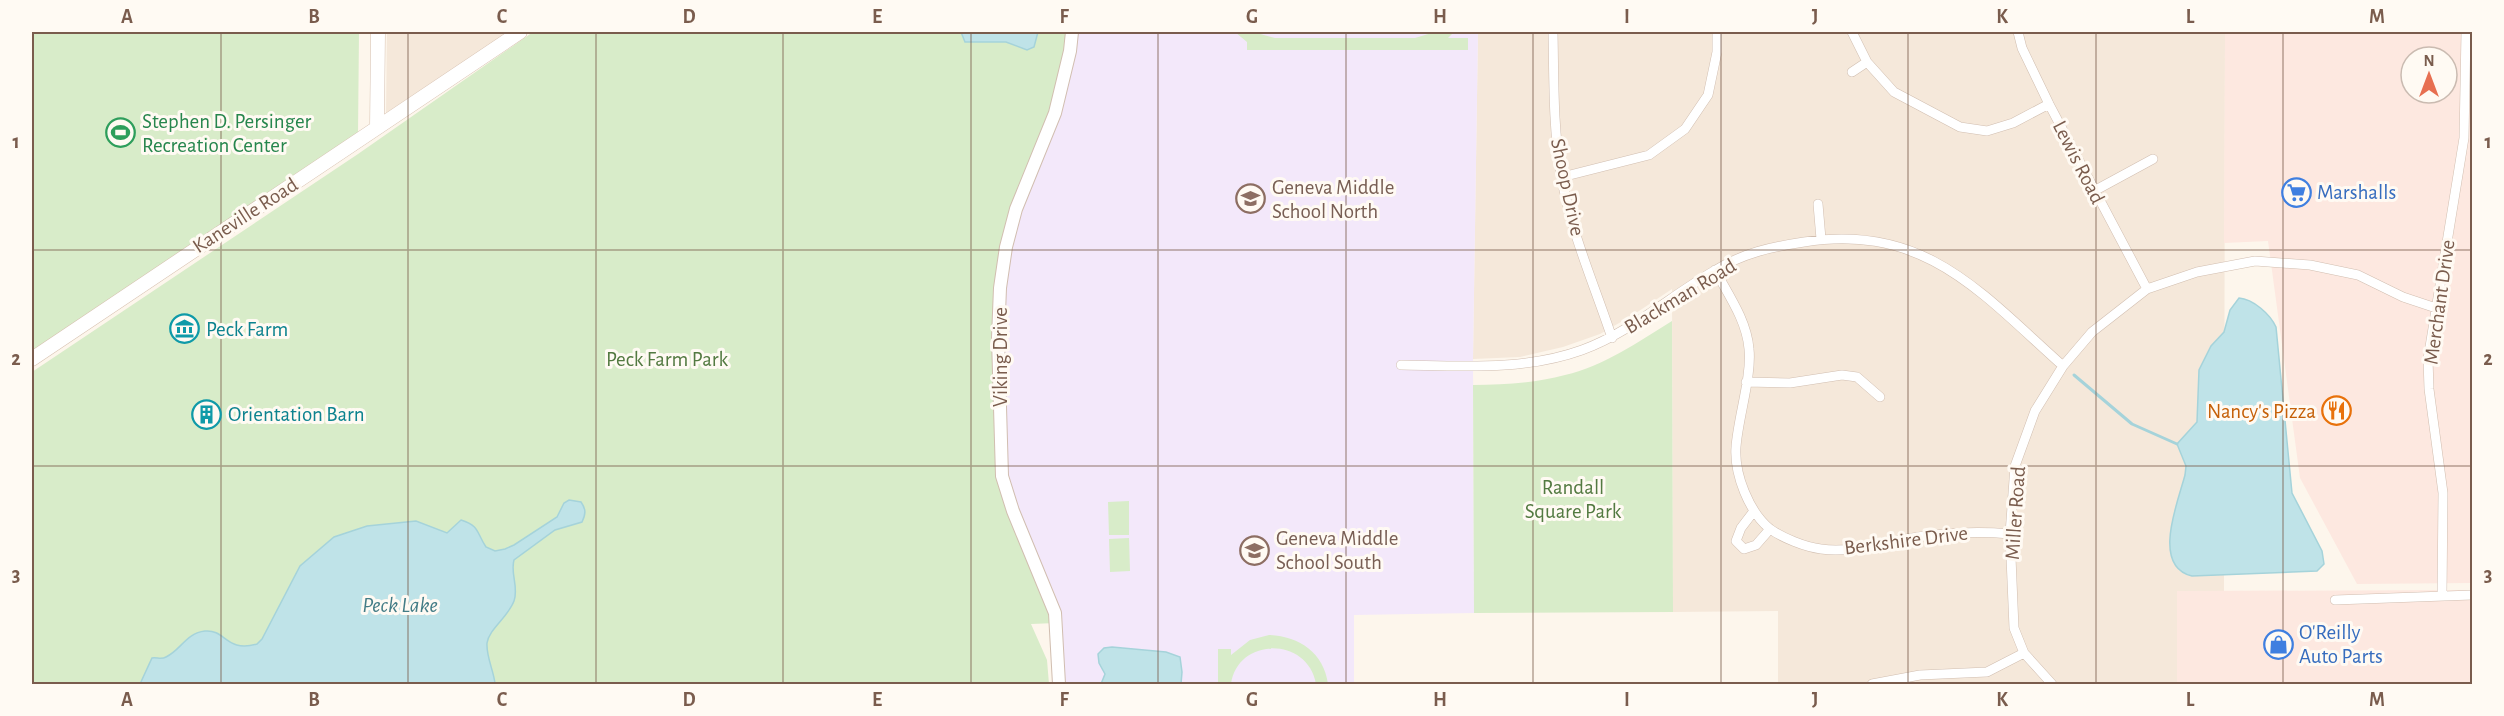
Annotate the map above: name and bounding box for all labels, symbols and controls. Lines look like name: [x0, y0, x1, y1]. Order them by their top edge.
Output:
text: A: [121, 7, 133, 27]
text: B: [308, 7, 320, 27]
text: C: [497, 7, 508, 27]
text: D: [682, 7, 696, 27]
text: E: [872, 7, 882, 27]
text: F: [1059, 7, 1069, 27]
text: G: [1246, 7, 1258, 27]
text: H: [1433, 7, 1447, 27]
text: I: [1624, 7, 1630, 27]
text: J: [1812, 7, 1818, 27]
text: K: [1996, 7, 2008, 27]
text: L: [2186, 7, 2195, 27]
text: M: [2369, 7, 2385, 27]
north arrow: [2399, 45, 2459, 105]
text: N: [2423, 53, 2435, 69]
place label: Stephen D. Persinger Recreation Center: [142, 111, 312, 156]
sports icon: Stephen D. Persinger Recreation Center: [105, 117, 137, 149]
street label: Lewis Road: [2049, 117, 2108, 207]
text: 1: [12, 132, 20, 152]
text: 1: [2484, 132, 2492, 152]
street label: Shoop Drive: [1547, 136, 1588, 238]
street label: Kaneville Road: [189, 174, 302, 257]
supermarket icon: Marshalls: [2280, 176, 2312, 208]
place label: Geneva Middle School North: [1272, 177, 1394, 222]
place label: Marshalls: [2317, 182, 2396, 203]
school or university icon: Geneva Middle School North: [1235, 183, 1267, 215]
street label: Merchant Drive: [2420, 238, 2459, 366]
street label: Blackman Road: [1621, 255, 1740, 338]
street label: Viking Drive: [990, 307, 1011, 407]
museum icon: Peck Farm: [169, 313, 201, 345]
place label: Peck Farm: [206, 319, 288, 340]
text: 2: [11, 349, 21, 369]
park label: Peck Farm Park: [606, 349, 728, 370]
text: 2: [2483, 349, 2493, 369]
restaurant icon: Nancy's Pizza: [2321, 395, 2353, 427]
building icon: Orientation Barn: [191, 398, 223, 430]
place label: Nancy's Pizza: [2207, 401, 2316, 422]
place label: Orientation Barn: [228, 404, 365, 425]
street label: Miller Road: [2002, 465, 2029, 561]
park label: Randall Square Park: [1525, 477, 1622, 522]
street label: Berkshire Drive: [1843, 522, 1969, 559]
place label: Geneva Middle School South: [1276, 528, 1398, 573]
school or university icon: Geneva Middle School South: [1239, 534, 1271, 566]
text: 3: [12, 565, 20, 585]
text: 3: [2484, 565, 2492, 585]
water label: Peck Lake: [362, 594, 438, 616]
place label: O'Reilly Auto Parts: [2299, 622, 2383, 667]
shop icon: O'Reilly Auto Parts: [2262, 628, 2294, 660]
text: A: [121, 690, 133, 710]
text: B: [308, 690, 320, 710]
text: C: [497, 690, 508, 710]
text: D: [682, 690, 696, 710]
text: E: [872, 690, 882, 710]
text: F: [1059, 690, 1069, 710]
text: G: [1246, 690, 1258, 710]
text: H: [1433, 690, 1447, 710]
text: I: [1624, 690, 1630, 710]
text: J: [1812, 690, 1818, 710]
text: K: [1996, 690, 2008, 710]
text: L: [2186, 690, 2195, 710]
text: M: [2369, 690, 2385, 710]

